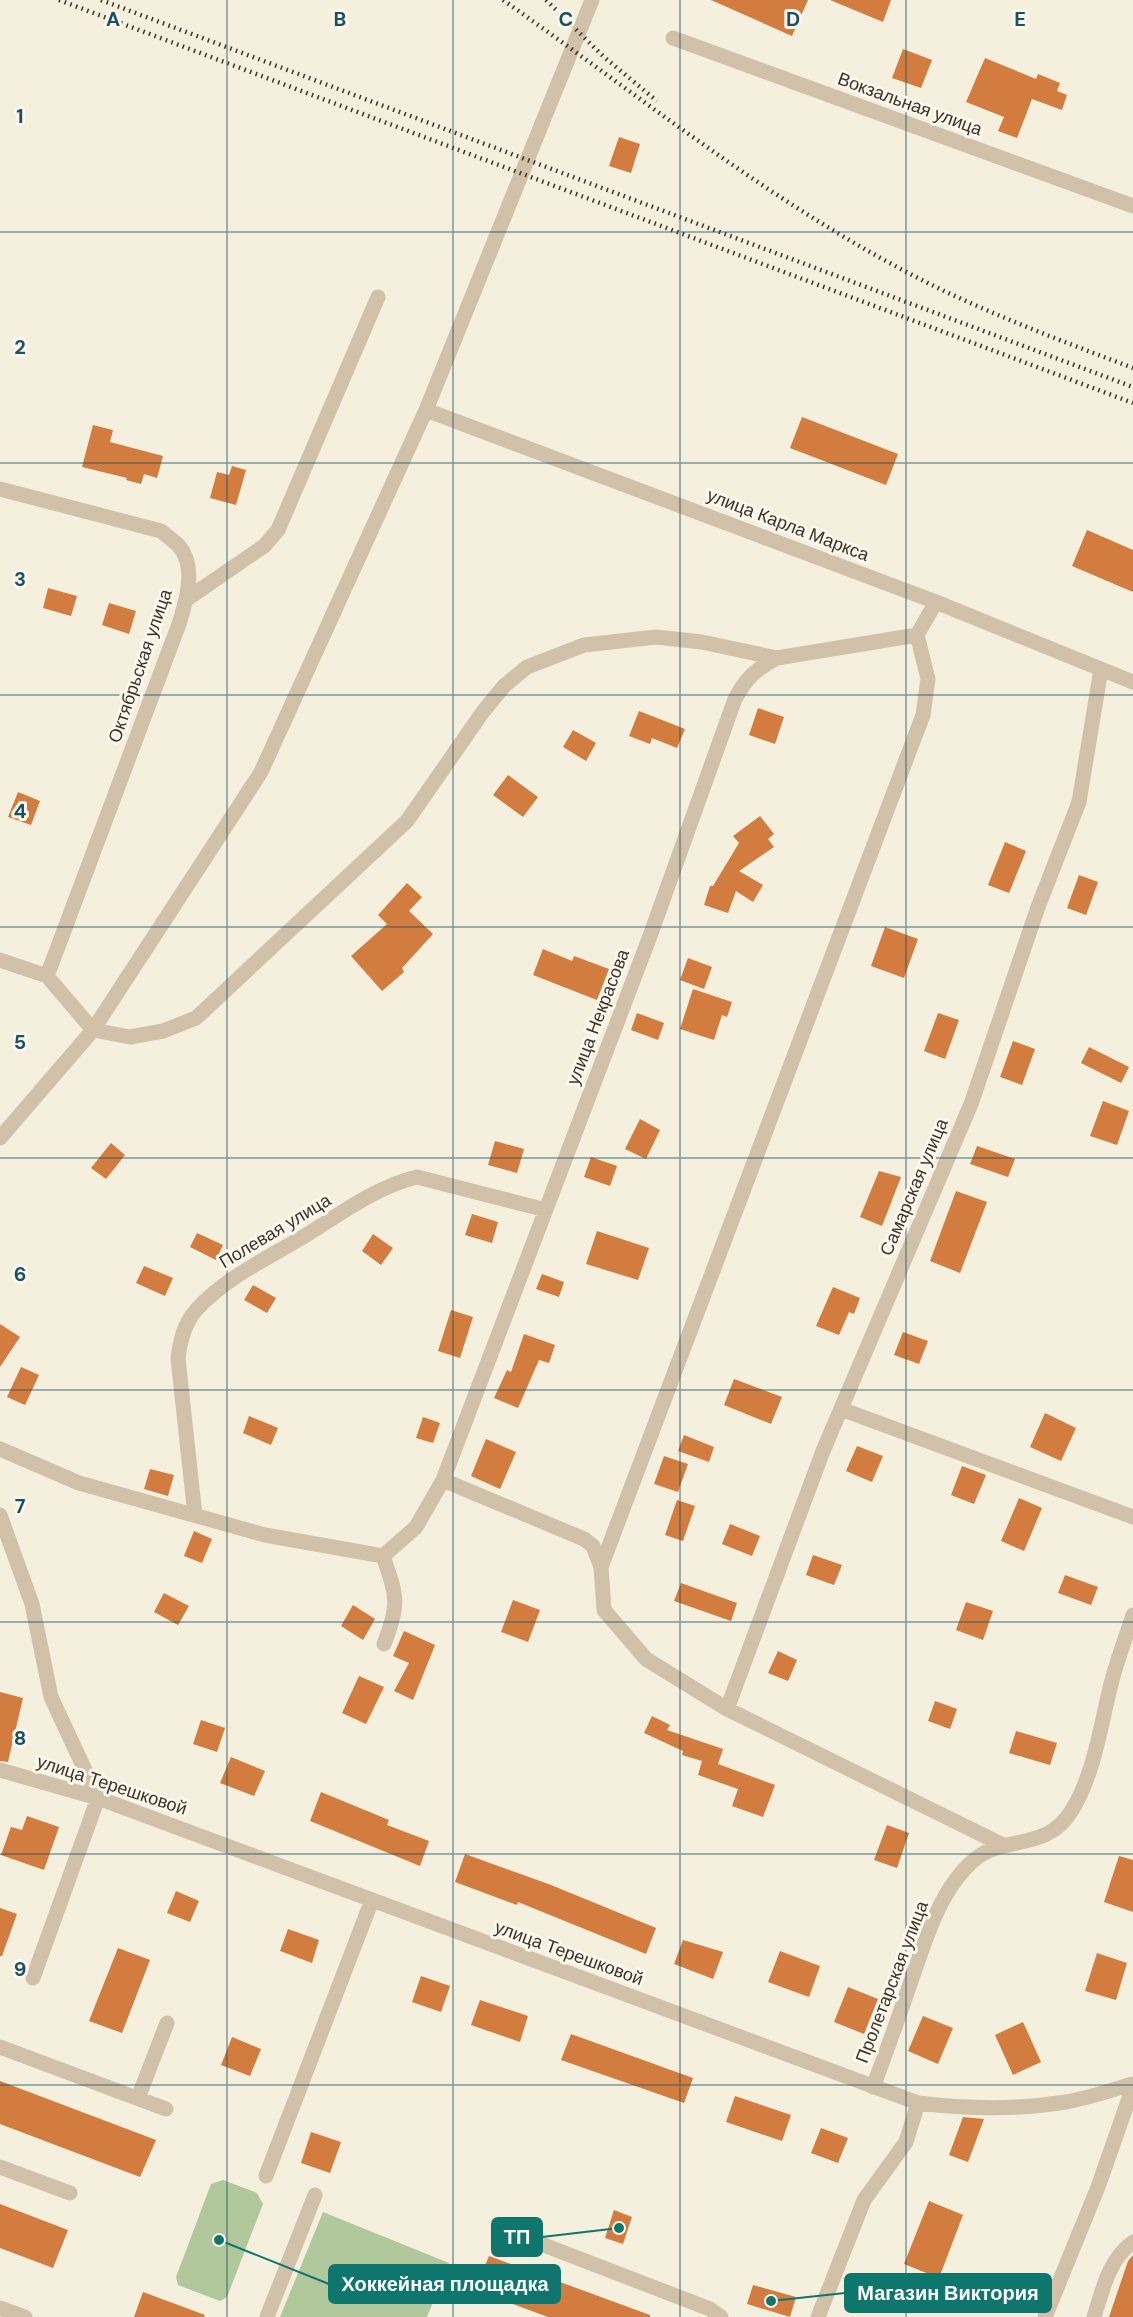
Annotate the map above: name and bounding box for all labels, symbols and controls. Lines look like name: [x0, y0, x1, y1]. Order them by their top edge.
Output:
text: A: [106, 6, 120, 32]
text: B: [334, 6, 346, 32]
text: C: [559, 6, 573, 32]
text: D: [786, 6, 800, 32]
text: E: [1014, 6, 1026, 32]
street label: Вокзальная улица: [834, 67, 987, 142]
text: 1: [16, 103, 24, 129]
text: 2: [14, 334, 26, 360]
street label: улица Карла Маркса: [704, 483, 873, 567]
text: 3: [14, 566, 26, 592]
street label: Октябрьская улица: [102, 585, 178, 746]
text: 4: [14, 798, 27, 824]
street label: улица Некрасова: [561, 945, 635, 1088]
text: 5: [14, 1029, 26, 1055]
street label: Самарская улица: [874, 1114, 954, 1259]
street label: Полевая улица: [215, 1188, 336, 1274]
text: 6: [14, 1261, 26, 1287]
text: 7: [15, 1493, 26, 1519]
text: 8: [14, 1725, 26, 1751]
street label: улица Терешковой: [34, 1749, 190, 1821]
street label: Пролетарская улица: [850, 1897, 934, 2067]
street label: улица Терешковой: [491, 1915, 647, 1991]
text: 9: [14, 1956, 26, 1982]
callout: ТП: [492, 2218, 542, 2256]
text: ТП: [504, 2224, 530, 2250]
callout: Хоккейная площадка: [329, 2265, 560, 2303]
text: Хоккейная площадка: [341, 2271, 549, 2297]
callout: Магазин Виктория: [845, 2274, 1051, 2312]
text: Магазин Виктория: [857, 2280, 1039, 2306]

